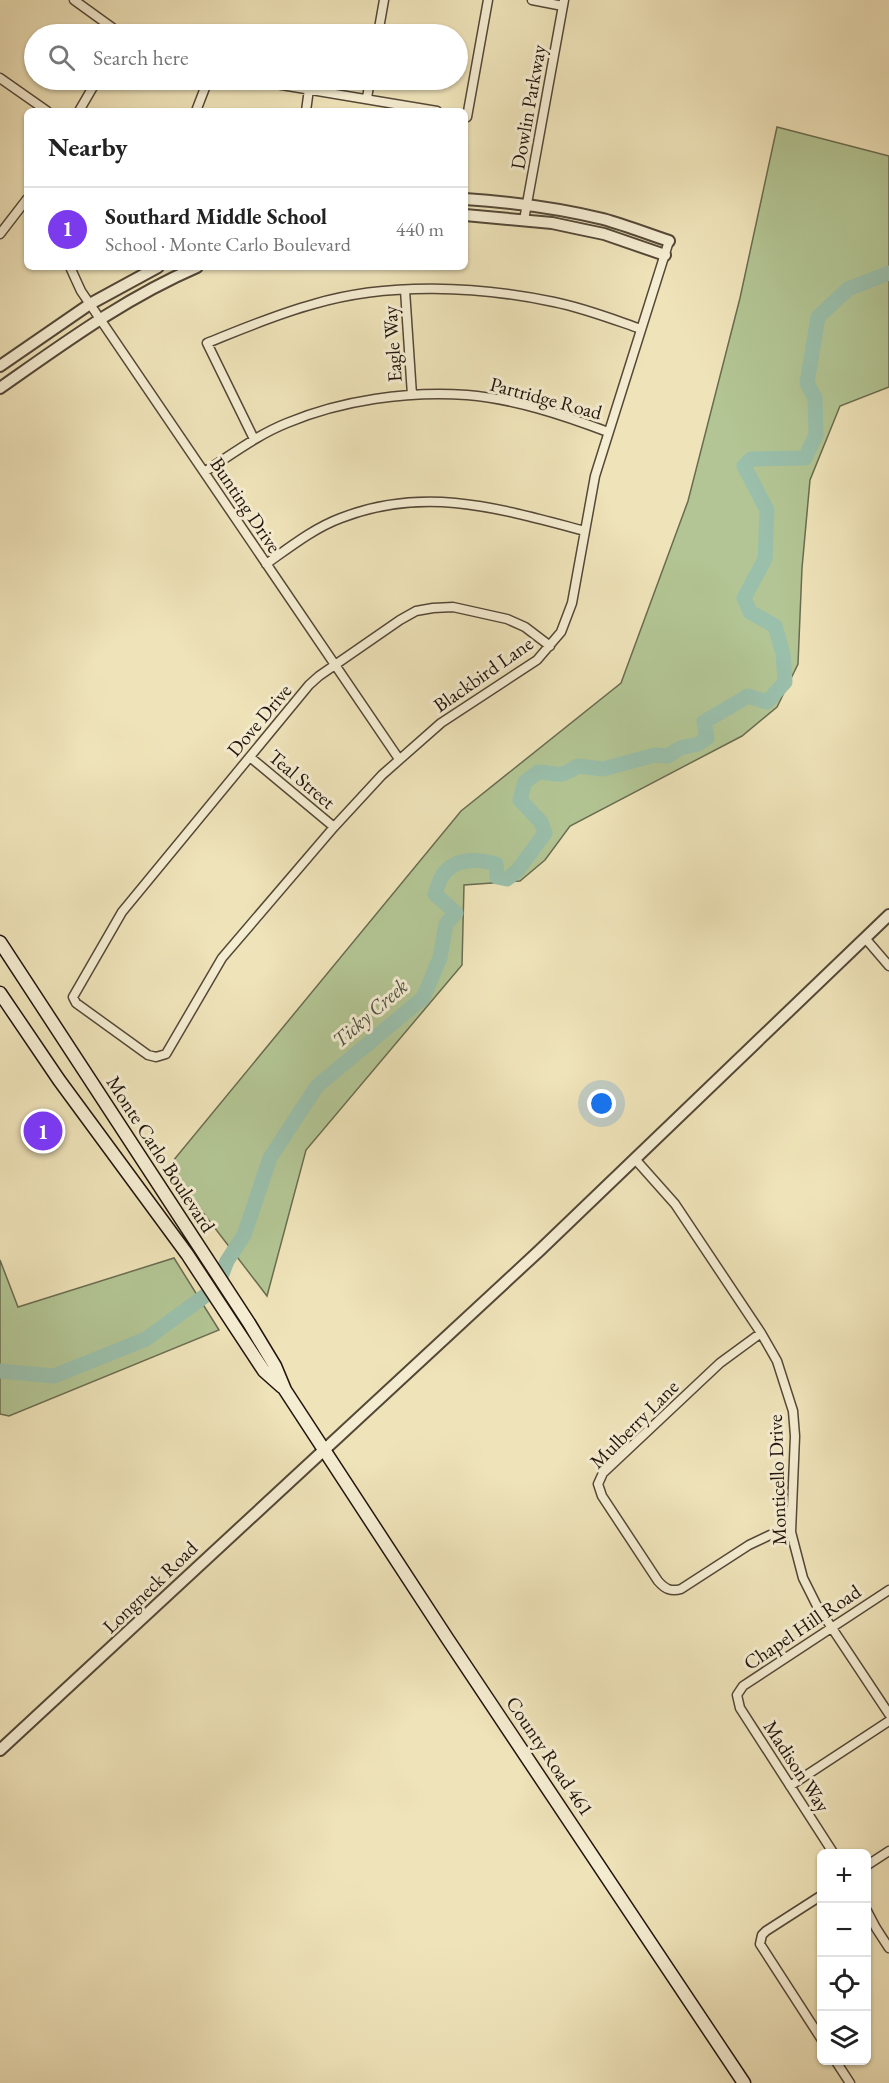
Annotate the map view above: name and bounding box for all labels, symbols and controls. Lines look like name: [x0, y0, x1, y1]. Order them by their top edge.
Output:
search box: [24, 24, 468, 90]
icon: search: [45, 41, 78, 74]
street label: Dowlin Parkway: [504, 42, 552, 172]
text: Search here: [93, 43, 188, 72]
text: Nearby: [48, 130, 128, 164]
text: Southard Middle School: [105, 202, 327, 231]
text: 1: [62, 216, 73, 242]
text: 440 m: [396, 216, 444, 242]
text: School · Monte Carlo Boulevard: [105, 231, 351, 257]
street label: Eagle Way: [376, 304, 408, 383]
street label: Partridge Road: [487, 371, 606, 426]
street label: Bunting Drive: [204, 452, 288, 558]
street label: Blackbird Lane: [428, 630, 538, 718]
street label: Dove Drive: [221, 678, 297, 762]
street label: Teal Street: [263, 743, 341, 815]
water label: Ticky Creek: [326, 972, 413, 1053]
street label: Monte Carlo Boulevard: [101, 1071, 222, 1238]
your location: [587, 1089, 616, 1118]
pin: 1: [24, 1108, 63, 1154]
street label: Mulberry Lane: [584, 1374, 684, 1474]
street label: Monticello Drive: [762, 1414, 792, 1546]
street label: Longneck Road: [97, 1535, 204, 1639]
street label: Chapel Hill Road: [738, 1578, 866, 1676]
street label: County Road 461: [500, 1691, 600, 1821]
street label: Madison Way: [758, 1715, 836, 1817]
map controls: [817, 1849, 871, 2065]
button: +: [817, 1849, 871, 1903]
button: −: [817, 1903, 871, 1957]
button: locate: [817, 1957, 871, 2011]
button: layers: [817, 2011, 871, 2065]

